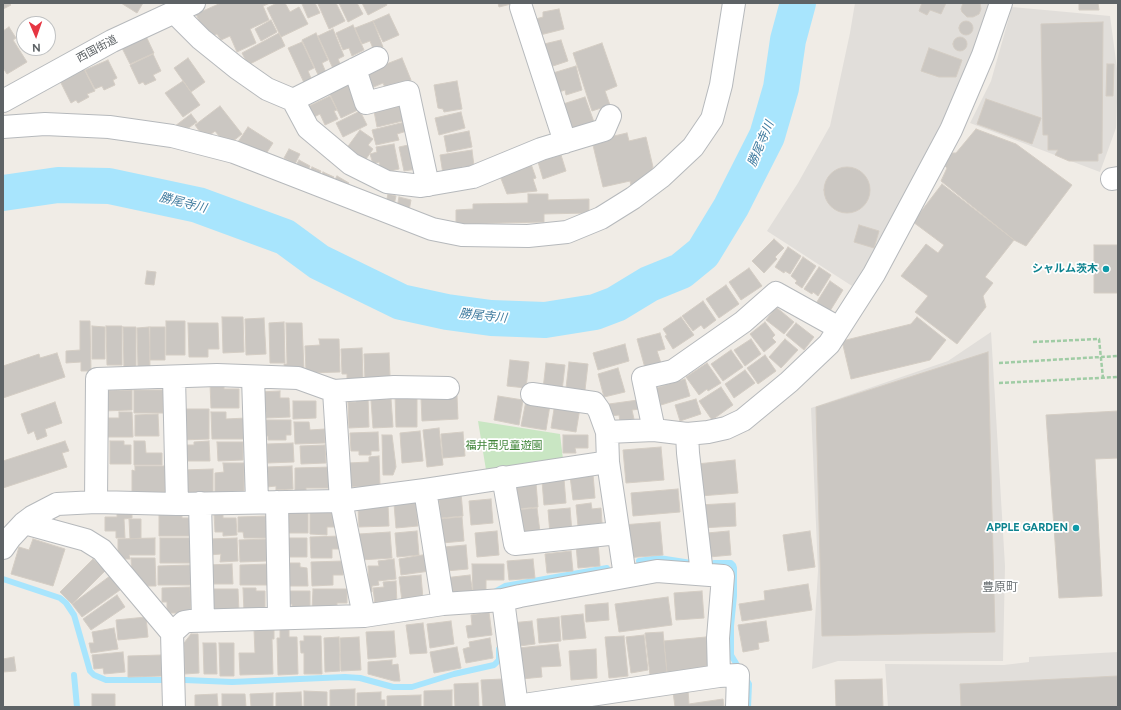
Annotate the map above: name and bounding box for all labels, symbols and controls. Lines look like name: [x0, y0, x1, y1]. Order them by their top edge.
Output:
north arrow: [16, 16, 56, 56]
street label: 西国街道: [74, 33, 120, 65]
text: N: [32, 41, 41, 54]
water label: 勝尾寺川: [745, 119, 777, 169]
water label: 勝尾寺川: [158, 190, 208, 216]
place label: シャルム茨木: [1032, 262, 1098, 276]
marker: シャルム茨木: [1101, 264, 1111, 274]
water label: 勝尾寺川: [458, 306, 508, 326]
park label: 福井西児童遊園: [466, 439, 542, 453]
place label: APPLE GARDEN: [986, 521, 1068, 535]
marker: APPLE GARDEN: [1071, 523, 1081, 533]
district label: 豊原町: [982, 580, 1018, 594]

